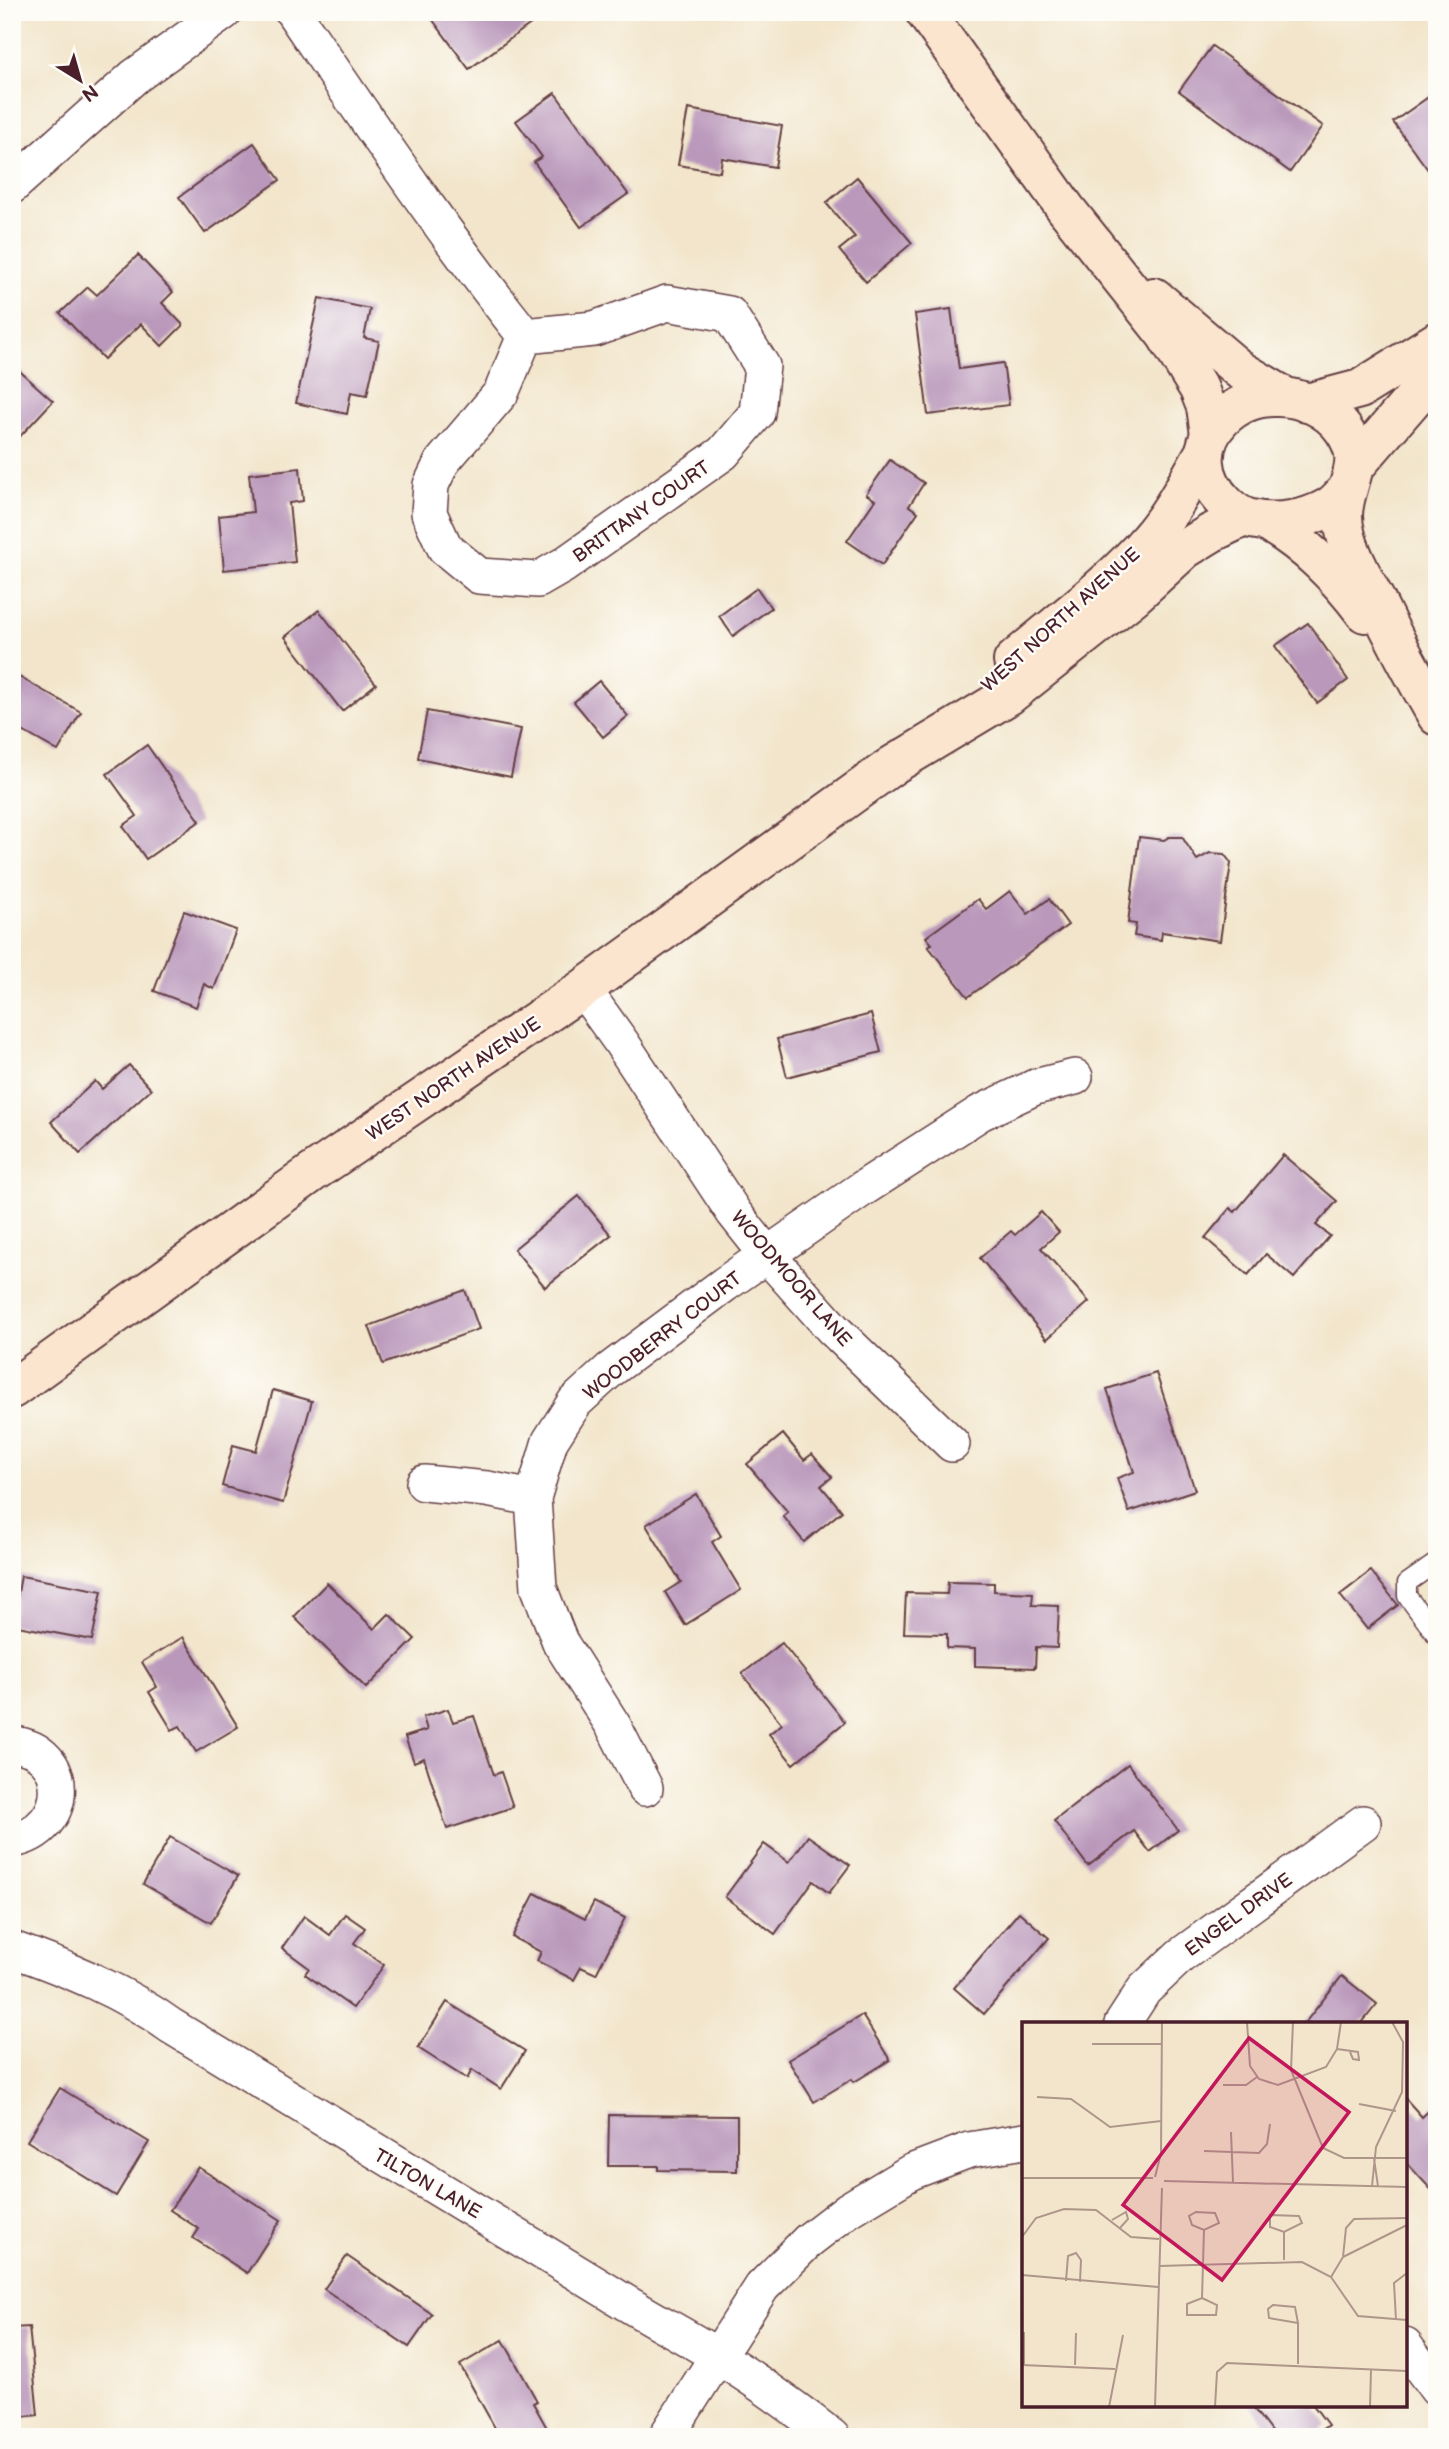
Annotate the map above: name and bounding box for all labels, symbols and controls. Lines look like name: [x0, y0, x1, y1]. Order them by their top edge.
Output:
north arrow: [46, 46, 116, 116]
text: N: [77, 79, 102, 106]
street label: BRITTANY COURT: [569, 456, 715, 568]
street label: WEST NORTH AVENUE: [977, 543, 1145, 697]
street label: WEST NORTH AVENUE: [362, 1012, 545, 1146]
street label: WOODMOOR LANE: [726, 1206, 856, 1352]
street label: WOODBERRY COURT: [579, 1267, 747, 1405]
street label: ENGEL DRIVE: [1181, 1869, 1297, 1962]
inset map: [1022, 2022, 1407, 2407]
street label: TILTON LANE: [370, 2144, 485, 2224]

